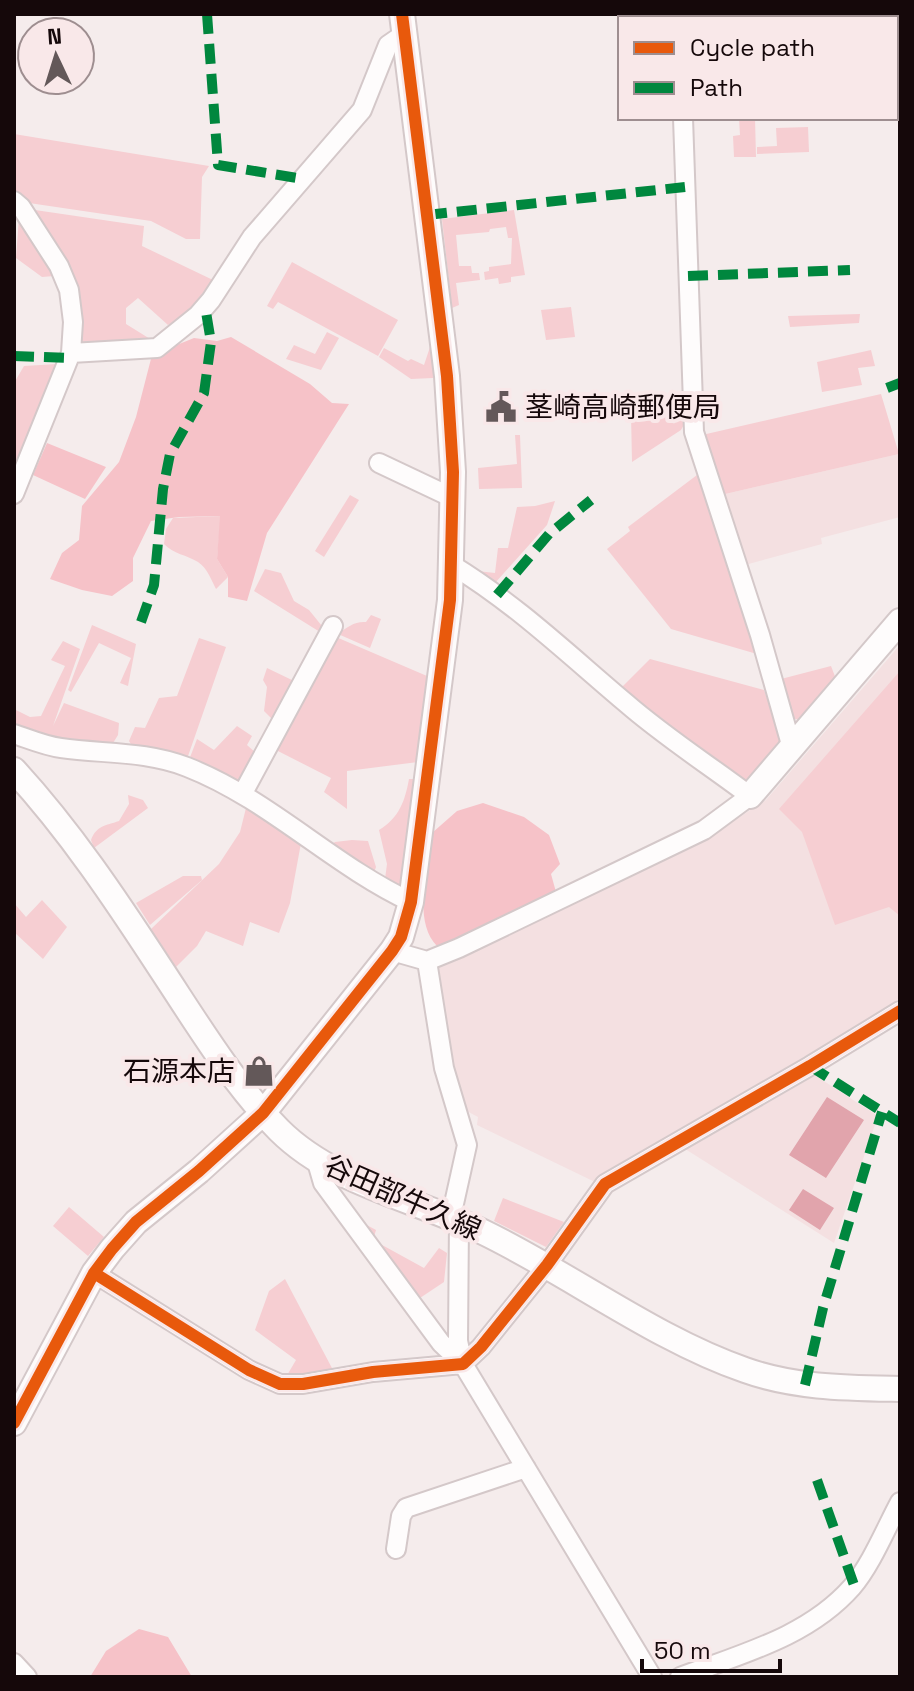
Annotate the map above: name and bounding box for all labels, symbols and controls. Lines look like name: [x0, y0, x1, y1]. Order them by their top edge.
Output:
north arrow: [16, 16, 96, 96]
legend: [618, 16, 898, 120]
text: N: [46, 22, 63, 51]
text: Cycle path: [690, 32, 815, 63]
text: Path: [690, 72, 743, 103]
place label: 茎崎高崎郵便局: [525, 389, 721, 425]
public building icon: 茎崎高崎郵便局: [484, 390, 518, 424]
place label: 石源本店: [123, 1053, 235, 1089]
shop icon: 石源本店: [242, 1054, 276, 1088]
street label: 谷田部牛久線: [319, 1146, 487, 1248]
scale bar: [642, 1623, 780, 1673]
text: 50 m: [654, 1635, 711, 1666]

